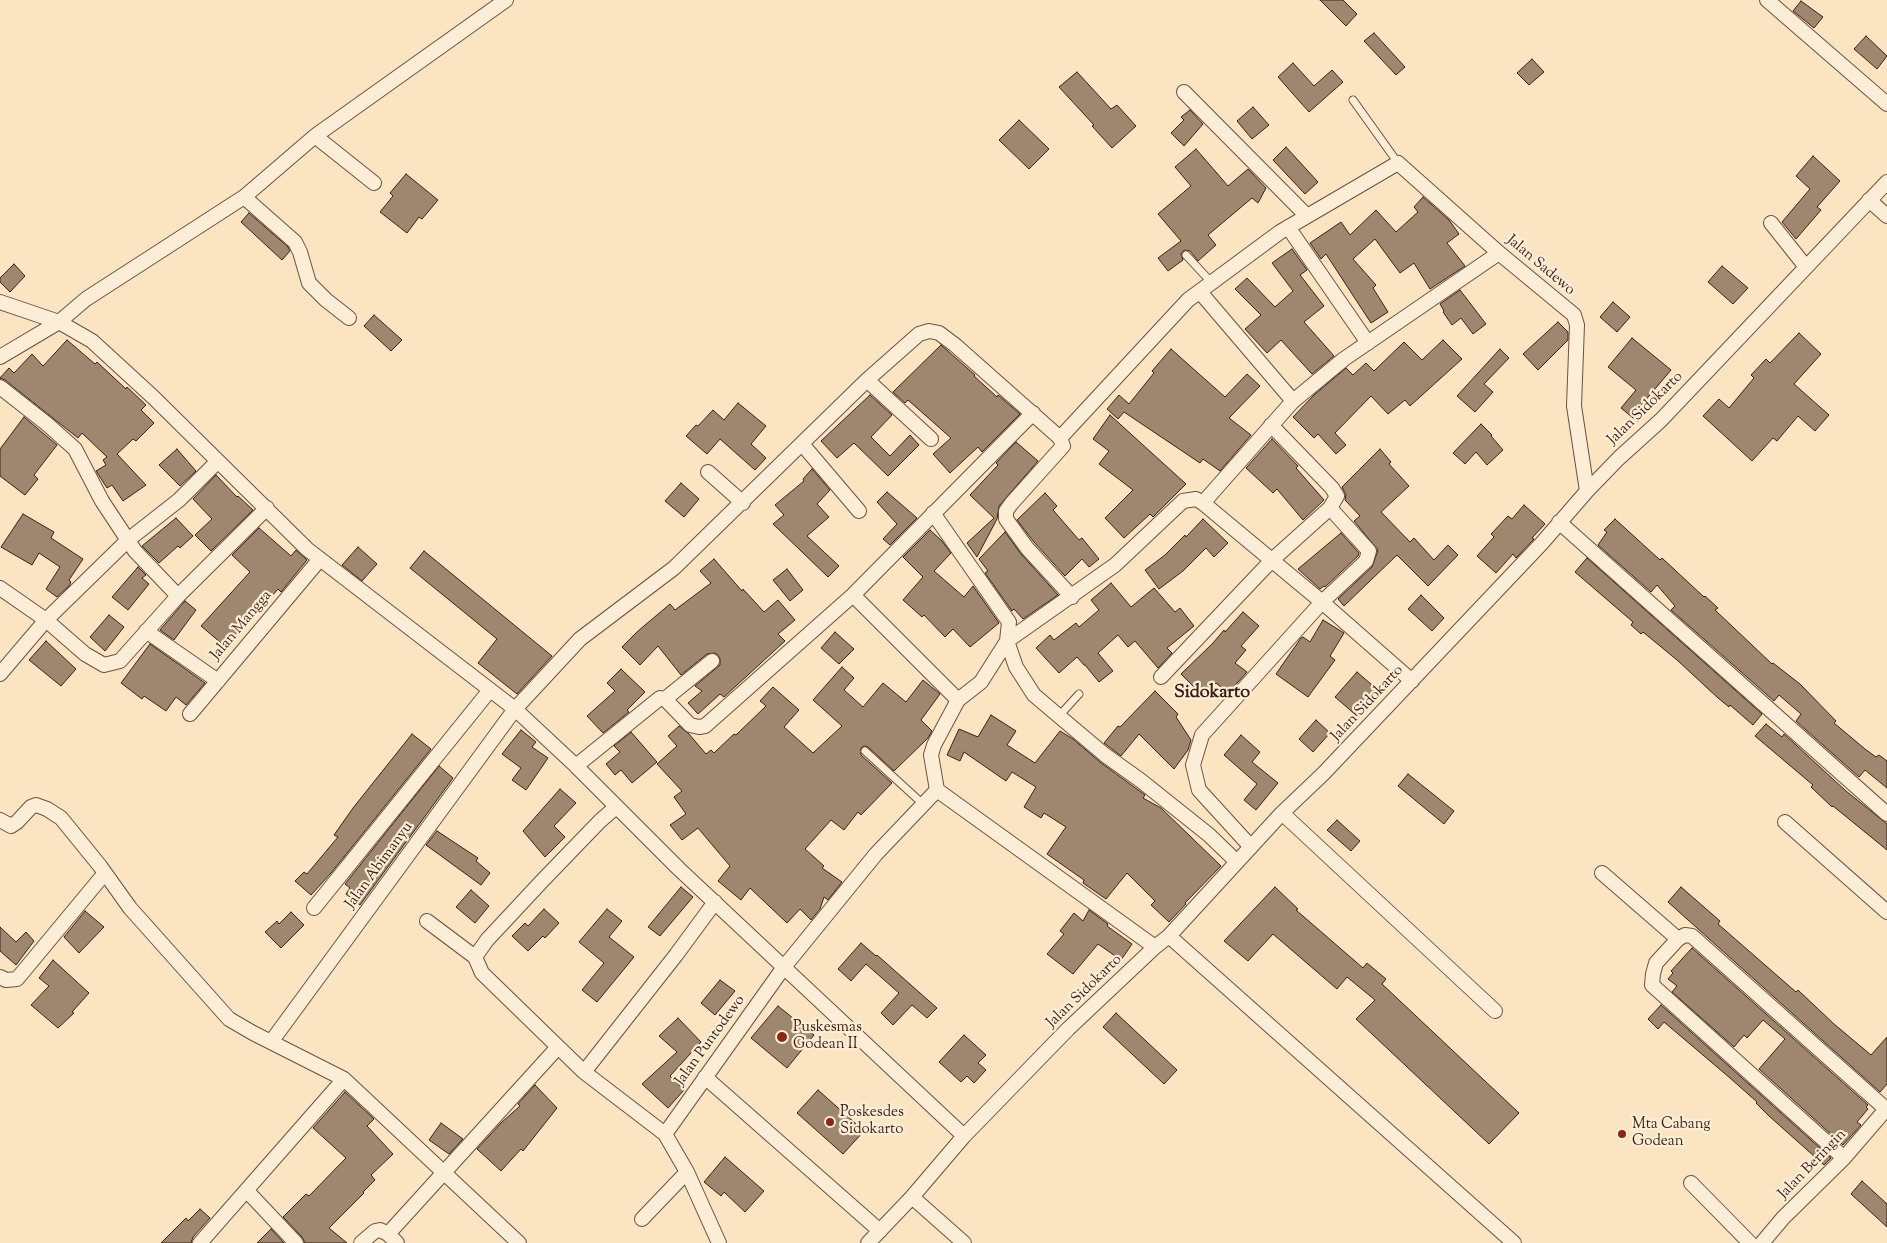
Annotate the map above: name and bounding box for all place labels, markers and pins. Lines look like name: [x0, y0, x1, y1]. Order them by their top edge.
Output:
place label: Puskesmas Godean II: [793, 1019, 862, 1054]
marker: Puskesmas Godean II: [775, 1030, 789, 1044]
place label: Poskesdes Sidokarto: [840, 1104, 904, 1139]
marker: Poskesdes Sidokarto: [824, 1116, 836, 1128]
place label: Mta Cabang Godean: [1632, 1116, 1711, 1151]
marker: Mta Cabang Godean: [1616, 1128, 1628, 1140]

